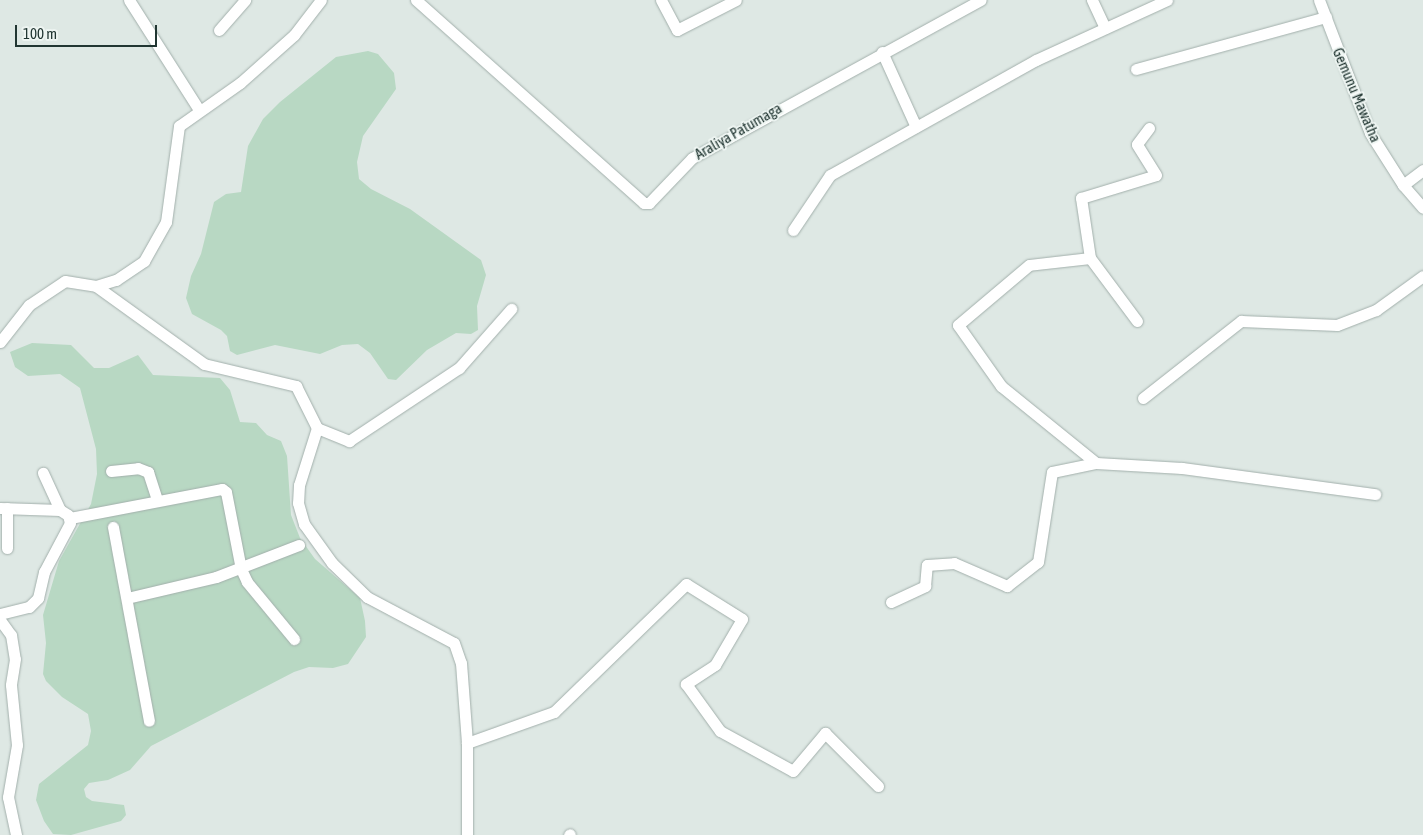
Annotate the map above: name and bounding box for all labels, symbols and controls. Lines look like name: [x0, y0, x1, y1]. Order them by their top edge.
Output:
scale bar: [18, 15, 160, 47]
text: 100 m: [23, 25, 57, 42]
street label: Gemunu Mawatha: [1329, 45, 1385, 145]
street label: Araliya Patumaga: [691, 99, 785, 163]

